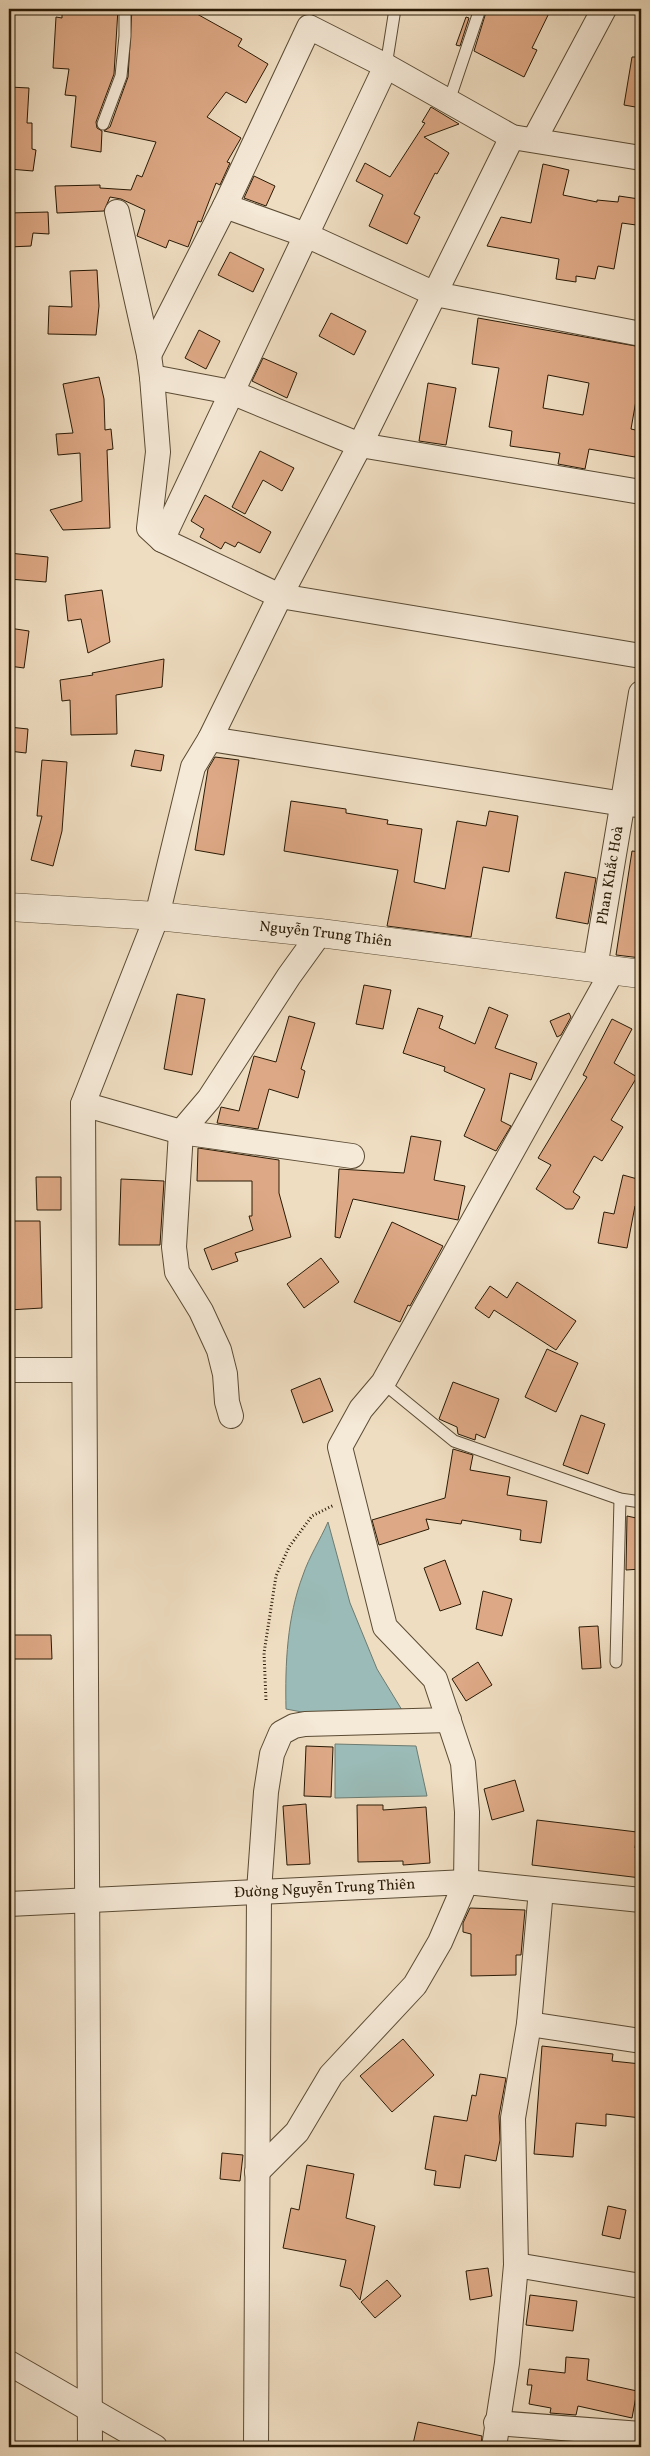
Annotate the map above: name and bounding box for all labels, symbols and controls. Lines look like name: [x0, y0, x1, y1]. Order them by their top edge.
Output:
street label: Phan Khắc Hoà: [592, 824, 629, 926]
street label: Nguyễn Trung Thiên: [258, 916, 393, 953]
street label: Đường Nguyễn Trung Thiên: [234, 1874, 416, 1904]

